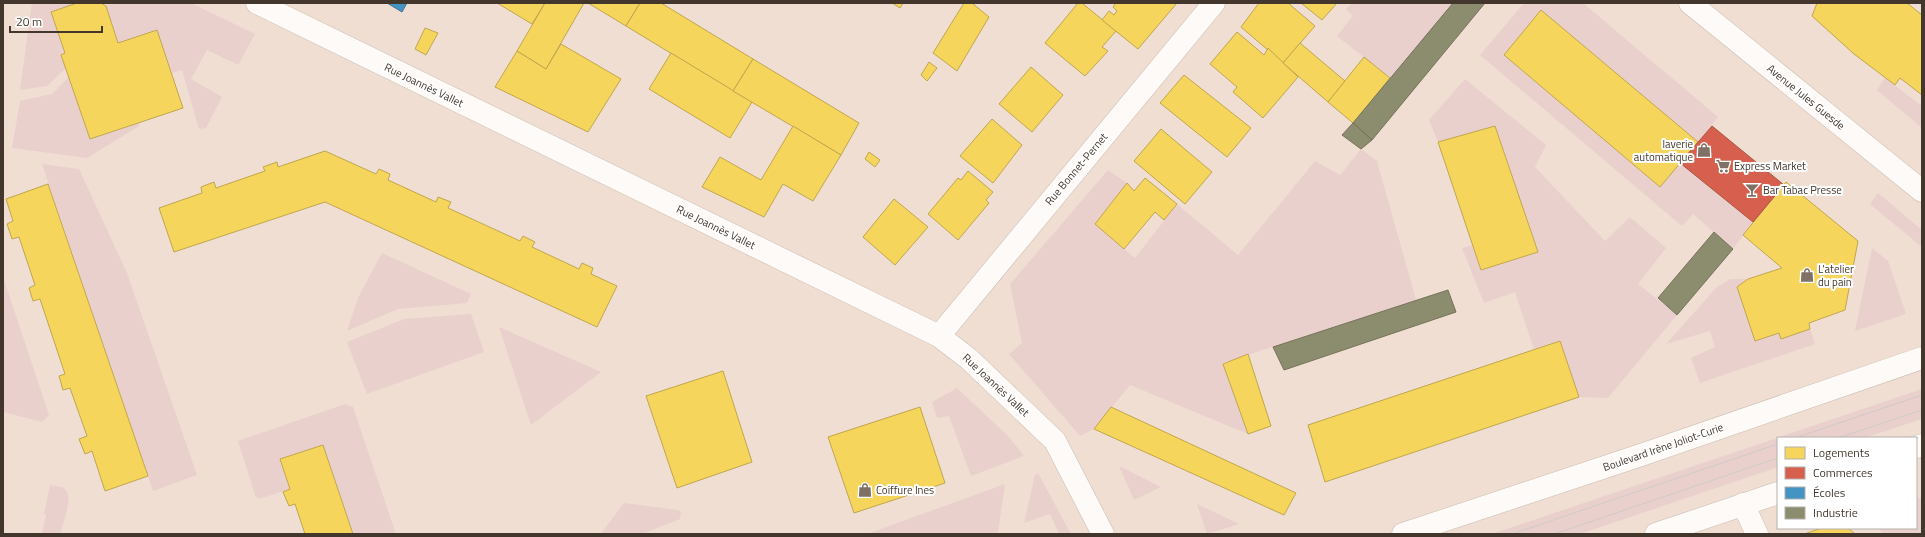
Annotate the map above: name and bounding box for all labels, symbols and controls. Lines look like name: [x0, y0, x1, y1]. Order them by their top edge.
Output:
scale bar: [10, 8, 102, 34]
text: 20 m: [16, 12, 42, 31]
street label: Rue Joannès Vallet: [382, 59, 466, 111]
street label: Avenue Jules Guesde: [1764, 61, 1849, 134]
street label: Rue Bonnet-Pernet: [1041, 129, 1111, 209]
place label: laverie automatique: [1634, 136, 1693, 165]
shop icon: laverie automatique: [1696, 142, 1712, 158]
supermarket icon: Express Market: [1715, 158, 1731, 174]
place label: Express Market: [1734, 158, 1806, 174]
bar icon: Bar Tabac Presse: [1744, 182, 1760, 198]
place label: Bar Tabac Presse: [1763, 182, 1842, 198]
street label: Rue Joannès Vallet: [674, 201, 758, 253]
place label: L'atelier du pain: [1818, 261, 1854, 290]
shop icon: L'atelier du pain: [1799, 267, 1815, 283]
street label: Rue Joannès Vallet: [959, 350, 1033, 420]
street label: Boulevard Irène Joliot-Curie: [1601, 419, 1726, 475]
legend: [1777, 437, 1917, 529]
text: Logements: [1813, 443, 1870, 462]
text: Commerces: [1813, 463, 1873, 482]
shop icon: Coiffure Ines: [857, 482, 873, 498]
place label: Coiffure Ines: [876, 482, 934, 498]
text: Écoles: [1813, 483, 1846, 502]
text: Industrie: [1813, 503, 1858, 522]

